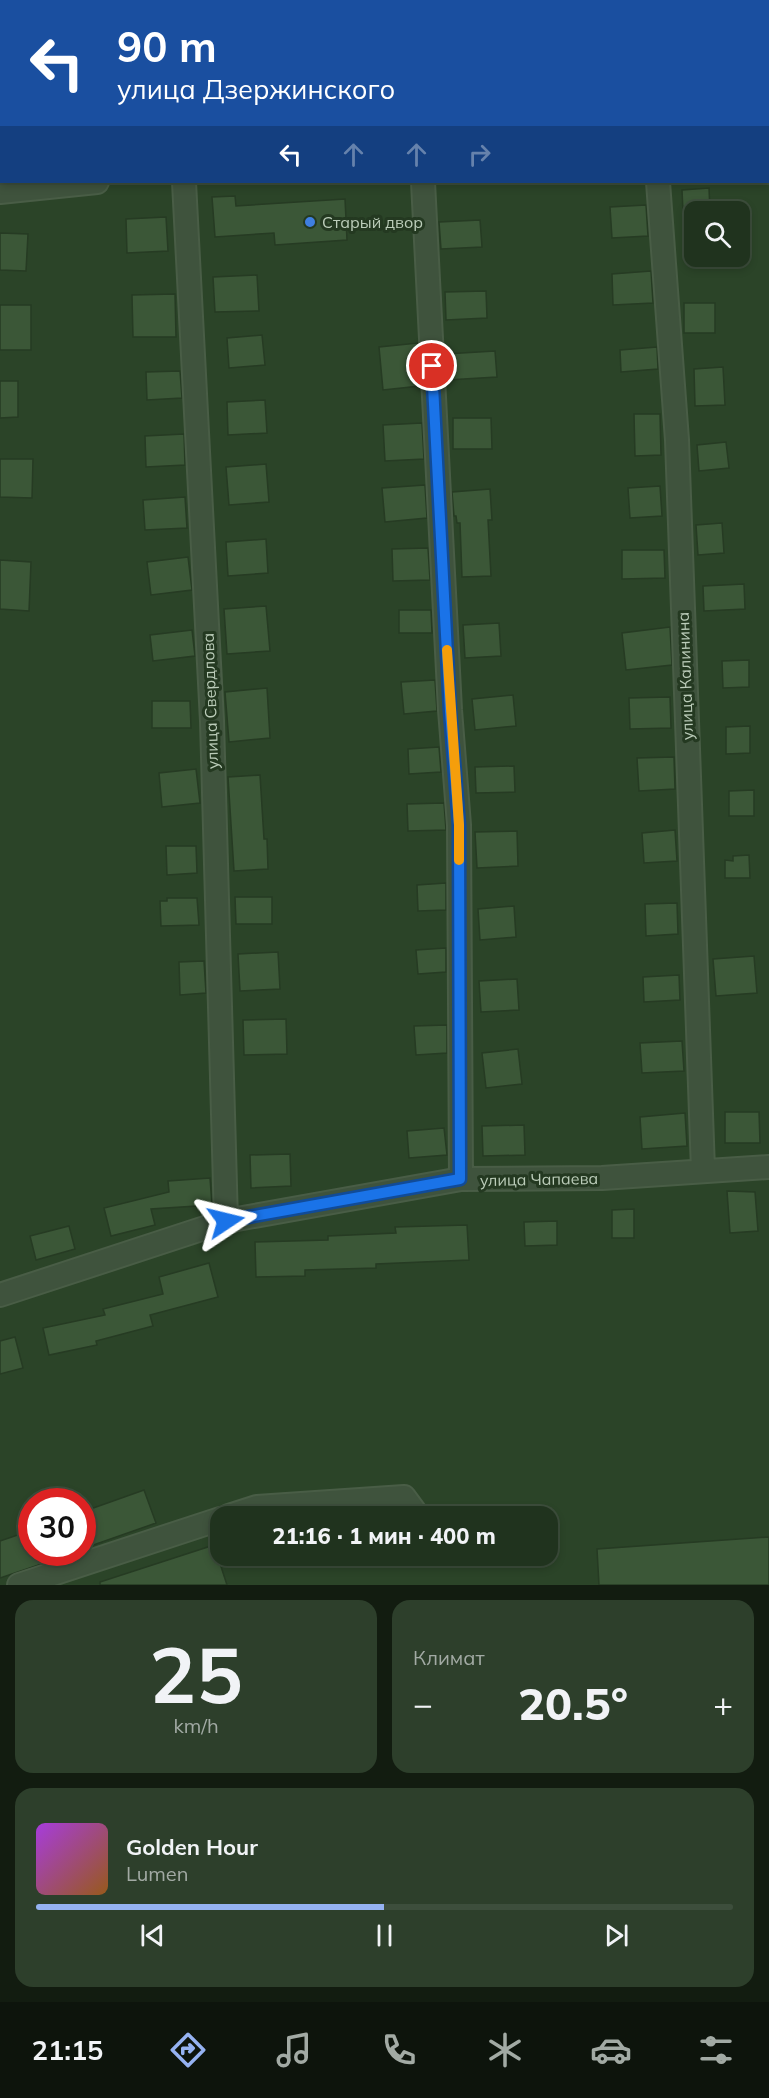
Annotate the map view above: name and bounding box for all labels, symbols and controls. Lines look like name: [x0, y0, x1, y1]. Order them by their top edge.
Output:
text: 90 m: [117, 20, 217, 73]
icon: left: [18, 24, 96, 102]
text: улица Дзержинского: [117, 72, 395, 106]
icon: left: [274, 138, 307, 171]
icon: ahead: [337, 138, 370, 171]
icon: ahead: [400, 138, 433, 171]
icon: right: [463, 138, 496, 171]
map controls: [684, 201, 750, 267]
button: search: [684, 201, 750, 267]
place label: Старый двор: [322, 212, 423, 232]
marker: Старый двор: [303, 215, 317, 229]
pin: [406, 340, 457, 391]
icon: arrive: [415, 349, 448, 382]
street label: улица Калинина: [673, 611, 697, 741]
street label: улица Свердлова: [198, 632, 222, 770]
street label: улица Чапаева: [480, 1168, 598, 1190]
position arrow: [194, 1189, 258, 1253]
speed limit sign: 30: [18, 1488, 96, 1566]
text: 21:16 · 1 мин · 400 m: [272, 1522, 496, 1550]
text: 25: [149, 1625, 243, 1723]
text: Климат: [413, 1645, 485, 1670]
text: 20.5°: [518, 1675, 628, 1731]
text: −: [413, 1683, 433, 1724]
text: +: [713, 1683, 733, 1724]
text: km/h: [173, 1713, 219, 1738]
text: Golden Hour: [126, 1833, 258, 1861]
text: Lumen: [126, 1861, 188, 1886]
icon: previous: [136, 1919, 169, 1952]
icon: pause: [368, 1919, 401, 1952]
icon: next: [600, 1919, 633, 1952]
icon: directions: [167, 2029, 209, 2071]
icon: music: [273, 2029, 315, 2071]
icon: phone: [378, 2029, 420, 2071]
icon: climate: [484, 2029, 526, 2071]
icon: car: [590, 2029, 632, 2071]
icon: filters: [695, 2029, 737, 2071]
text: 21:15: [32, 2033, 103, 2067]

